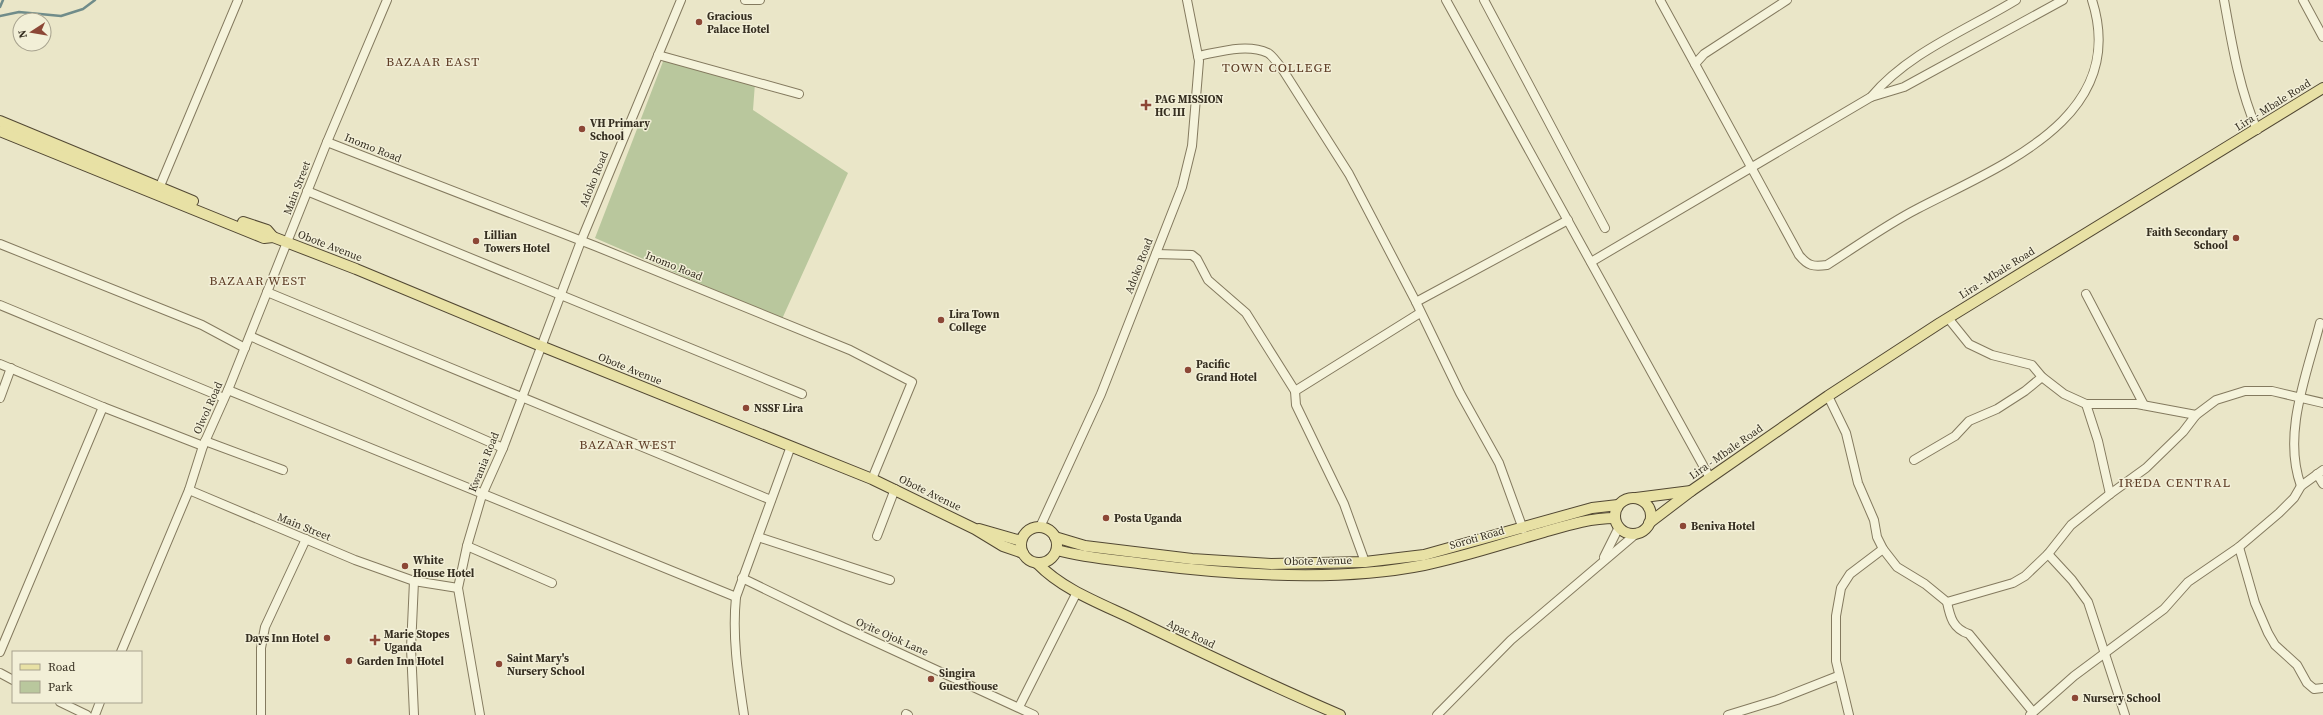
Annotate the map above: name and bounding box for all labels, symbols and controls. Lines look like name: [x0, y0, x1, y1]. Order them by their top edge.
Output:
place label: Gracious Palace Hotel: [707, 9, 770, 37]
north arrow: [12, 12, 52, 52]
marker: Gracious Palace Hotel: [694, 17, 704, 27]
text: N: [15, 28, 31, 39]
district label: BAZAAR EAST: [386, 53, 480, 70]
district label: TOWN COLLEGE: [1222, 59, 1332, 76]
street label: Lira - Mbale Road: [2232, 75, 2314, 134]
place label: PAG MISSION HC III: [1155, 92, 1223, 120]
marker: PAG MISSION HC III: [1140, 99, 1152, 111]
place label: VH Primary School: [590, 116, 650, 144]
marker: VH Primary School: [577, 124, 587, 134]
street label: Inomo Road: [342, 130, 404, 167]
street label: Adoko Road: [576, 148, 612, 209]
street label: Main Street: [280, 159, 314, 217]
place label: Faith Secondary School: [2146, 225, 2228, 253]
street label: Obote Avenue: [296, 227, 365, 265]
place label: Lillian Towers Hotel: [484, 228, 550, 256]
marker: Faith Secondary School: [2231, 233, 2241, 243]
street label: Adoko Road: [1122, 235, 1157, 296]
marker: Lillian Towers Hotel: [471, 236, 481, 246]
street label: Lira - Mbale Road: [1956, 243, 2038, 302]
street label: Inomo Road: [643, 248, 705, 285]
district label: BAZAAR WEST: [209, 272, 307, 289]
place label: Lira Town College: [949, 307, 1000, 335]
marker: Lira Town College: [936, 315, 946, 325]
street label: Obote Avenue: [596, 349, 665, 389]
place label: Pacific Grand Hotel: [1196, 357, 1258, 385]
marker: Pacific Grand Hotel: [1183, 365, 1193, 375]
street label: Olwol Road: [190, 379, 227, 437]
place label: NSSF Lira: [754, 401, 803, 416]
marker: NSSF Lira: [741, 403, 751, 413]
street label: Lira - Mbale Road: [1686, 421, 1766, 483]
street label: Kwania Road: [465, 429, 503, 494]
district label: BAZAAR WEST: [579, 436, 677, 453]
street label: Obote Avenue: [896, 471, 964, 515]
district label: IREDA CENTRAL: [2119, 474, 2231, 491]
street label: Main Street: [275, 510, 333, 545]
place label: Posta Uganda: [1114, 511, 1182, 526]
marker: Posta Uganda: [1101, 513, 1111, 523]
place label: Beniva Hotel: [1691, 519, 1756, 534]
marker: Beniva Hotel: [1678, 521, 1688, 531]
street label: Soroti Road: [1448, 523, 1507, 553]
place label: White House Hotel: [413, 553, 475, 581]
street label: Obote Avenue: [1284, 553, 1352, 569]
marker: White House Hotel: [400, 561, 410, 571]
street label: Oyite Ojok Lane: [853, 614, 931, 660]
street label: Apac Road: [1164, 616, 1218, 652]
place label: Marie Stopes Uganda: [384, 627, 450, 655]
place label: Days Inn Hotel: [245, 631, 319, 646]
marker: Days Inn Hotel: [322, 633, 332, 643]
marker: Marie Stopes Uganda: [369, 634, 381, 646]
legend: [12, 651, 142, 703]
place label: Saint Mary's Nursery School: [507, 651, 585, 679]
place label: Garden Inn Hotel: [357, 654, 444, 669]
marker: Garden Inn Hotel: [344, 656, 354, 666]
text: Road: [48, 659, 75, 675]
marker: Saint Mary's Nursery School: [494, 659, 504, 669]
place label: Singira Guesthouse: [939, 666, 998, 694]
marker: Singira Guesthouse: [926, 674, 936, 684]
text: Park: [48, 679, 73, 695]
place label: Nursery School: [2083, 691, 2161, 706]
marker: Nursery School: [2070, 693, 2080, 703]

